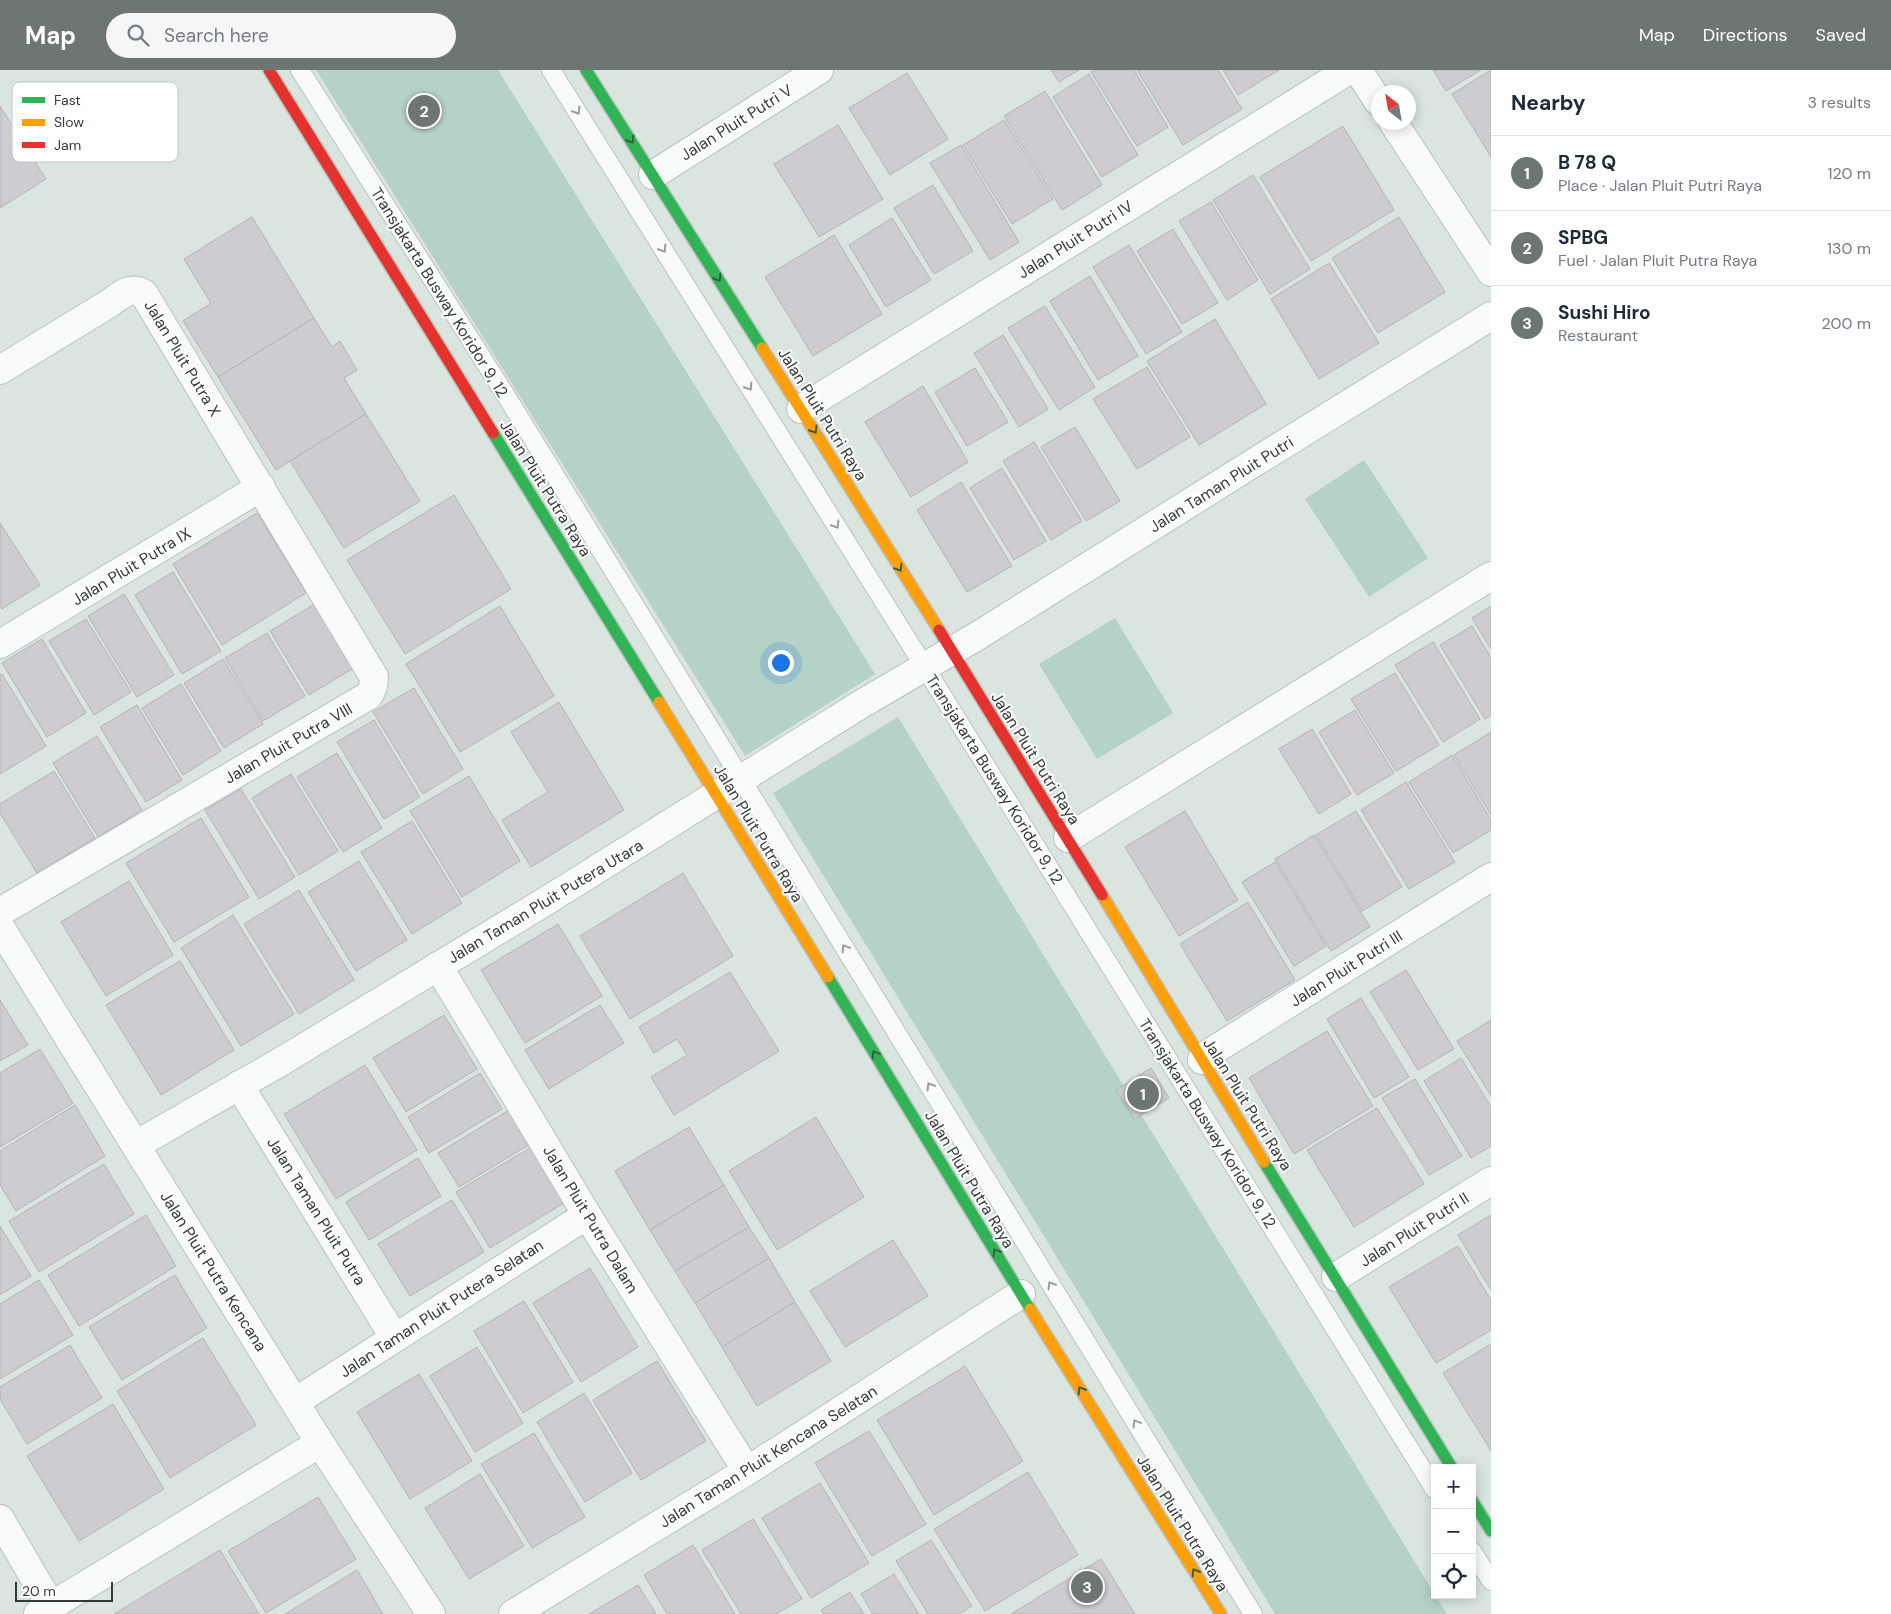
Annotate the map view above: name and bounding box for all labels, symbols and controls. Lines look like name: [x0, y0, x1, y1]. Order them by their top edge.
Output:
search box: [106, 13, 456, 58]
text: Map: [25, 20, 76, 51]
icon: search: [124, 21, 152, 49]
text: Search here: [164, 23, 269, 48]
text: Map: [1639, 23, 1675, 47]
text: Directions: [1703, 23, 1788, 47]
text: Saved: [1816, 23, 1866, 47]
street label: Jalan Pluit Putri V: [676, 79, 796, 165]
legend: [12, 82, 178, 162]
north arrow: [1371, 85, 1416, 130]
text: Nearby: [1511, 89, 1585, 117]
text: Fast: [54, 91, 81, 109]
pin: 2: [408, 92, 440, 130]
text: 3 results: [1808, 92, 1871, 113]
one-way arrow: [571, 106, 580, 115]
text: Slow: [54, 113, 84, 131]
one-way arrow: [625, 135, 634, 144]
text: Jam: [54, 136, 81, 154]
text: B 78 Q: [1558, 150, 1616, 175]
text: 1: [1524, 163, 1530, 184]
text: 120 m: [1827, 163, 1871, 184]
text: Place · Jalan Pluit Putri Raya: [1558, 175, 1762, 196]
street label: Transjakarta Busway Koridor 9, 12: [366, 183, 513, 401]
street label: Jalan Pluit Putri IV: [1014, 195, 1137, 283]
text: SPBG: [1558, 225, 1608, 250]
text: 2: [1522, 238, 1532, 259]
text: 130 m: [1827, 238, 1871, 259]
one-way arrow: [657, 244, 667, 253]
text: Fuel · Jalan Pluit Putra Raya: [1558, 250, 1757, 271]
one-way arrow: [712, 272, 722, 281]
street label: Jalan Pluit Putra X: [140, 296, 226, 421]
text: Sushi Hiro: [1558, 300, 1651, 325]
text: 3: [1522, 313, 1532, 334]
text: 200 m: [1822, 313, 1871, 334]
text: Restaurant: [1558, 325, 1638, 346]
street label: Jalan Pluit Putri Raya: [773, 344, 872, 484]
one-way arrow: [743, 381, 753, 390]
street label: Jalan Pluit Putra Raya: [495, 416, 596, 561]
one-way arrow: [808, 425, 817, 434]
street label: Jalan Taman Pluit Putri: [1145, 431, 1297, 537]
one-way arrow: [829, 519, 839, 528]
street label: Jalan Pluit Putra IX: [68, 522, 195, 610]
one-way arrow: [893, 563, 903, 572]
your location: [768, 650, 794, 676]
street label: Transjakarta Busway Koridor 9, 12: [921, 670, 1068, 888]
street label: Jalan Pluit Putri Raya: [986, 688, 1085, 828]
street label: Jalan Pluit Putra VIII: [220, 698, 356, 789]
street label: Jalan Pluit Putra Raya: [709, 760, 808, 906]
street label: Jalan Taman Pluit Putera Utara: [444, 835, 647, 968]
street label: Jalan Pluit Putri III: [1286, 925, 1406, 1011]
one-way arrow: [842, 944, 851, 953]
street label: Transjakarta Busway Koridor 9, 12: [1135, 1015, 1281, 1231]
street label: Jalan Pluit Putri Raya: [1198, 1034, 1297, 1174]
one-way arrow: [871, 1050, 881, 1059]
pin: 1: [1127, 1075, 1159, 1113]
one-way arrow: [926, 1083, 936, 1092]
street label: Jalan Pluit Putra Raya: [920, 1106, 1019, 1252]
street label: Jalan Taman Pluit Putra: [262, 1133, 371, 1289]
street label: Jalan Pluit Putra Dalam: [538, 1142, 643, 1297]
street label: Jalan Pluit Putra Kencana: [156, 1187, 272, 1355]
street label: Jalan Pluit Putri II: [1356, 1187, 1473, 1271]
street label: Jalan Taman Pluit Putera Selatan: [335, 1235, 547, 1382]
one-way arrow: [992, 1248, 1002, 1257]
one-way arrow: [1048, 1281, 1058, 1290]
street label: Jalan Taman Pluit Kencana Selatan: [655, 1380, 881, 1532]
one-way arrow: [1078, 1386, 1088, 1395]
one-way arrow: [1132, 1420, 1142, 1429]
street label: Jalan Pluit Putra Raya: [1132, 1451, 1233, 1596]
map controls: [1431, 1464, 1476, 1599]
button: +: [1431, 1464, 1476, 1509]
button: −: [1431, 1509, 1476, 1554]
button: locate: [1431, 1554, 1476, 1599]
pin: 3: [1071, 1568, 1103, 1606]
one-way arrow: [1192, 1569, 1202, 1578]
scale bar: [15, 1579, 112, 1602]
text: 20 m: [22, 1582, 56, 1600]

